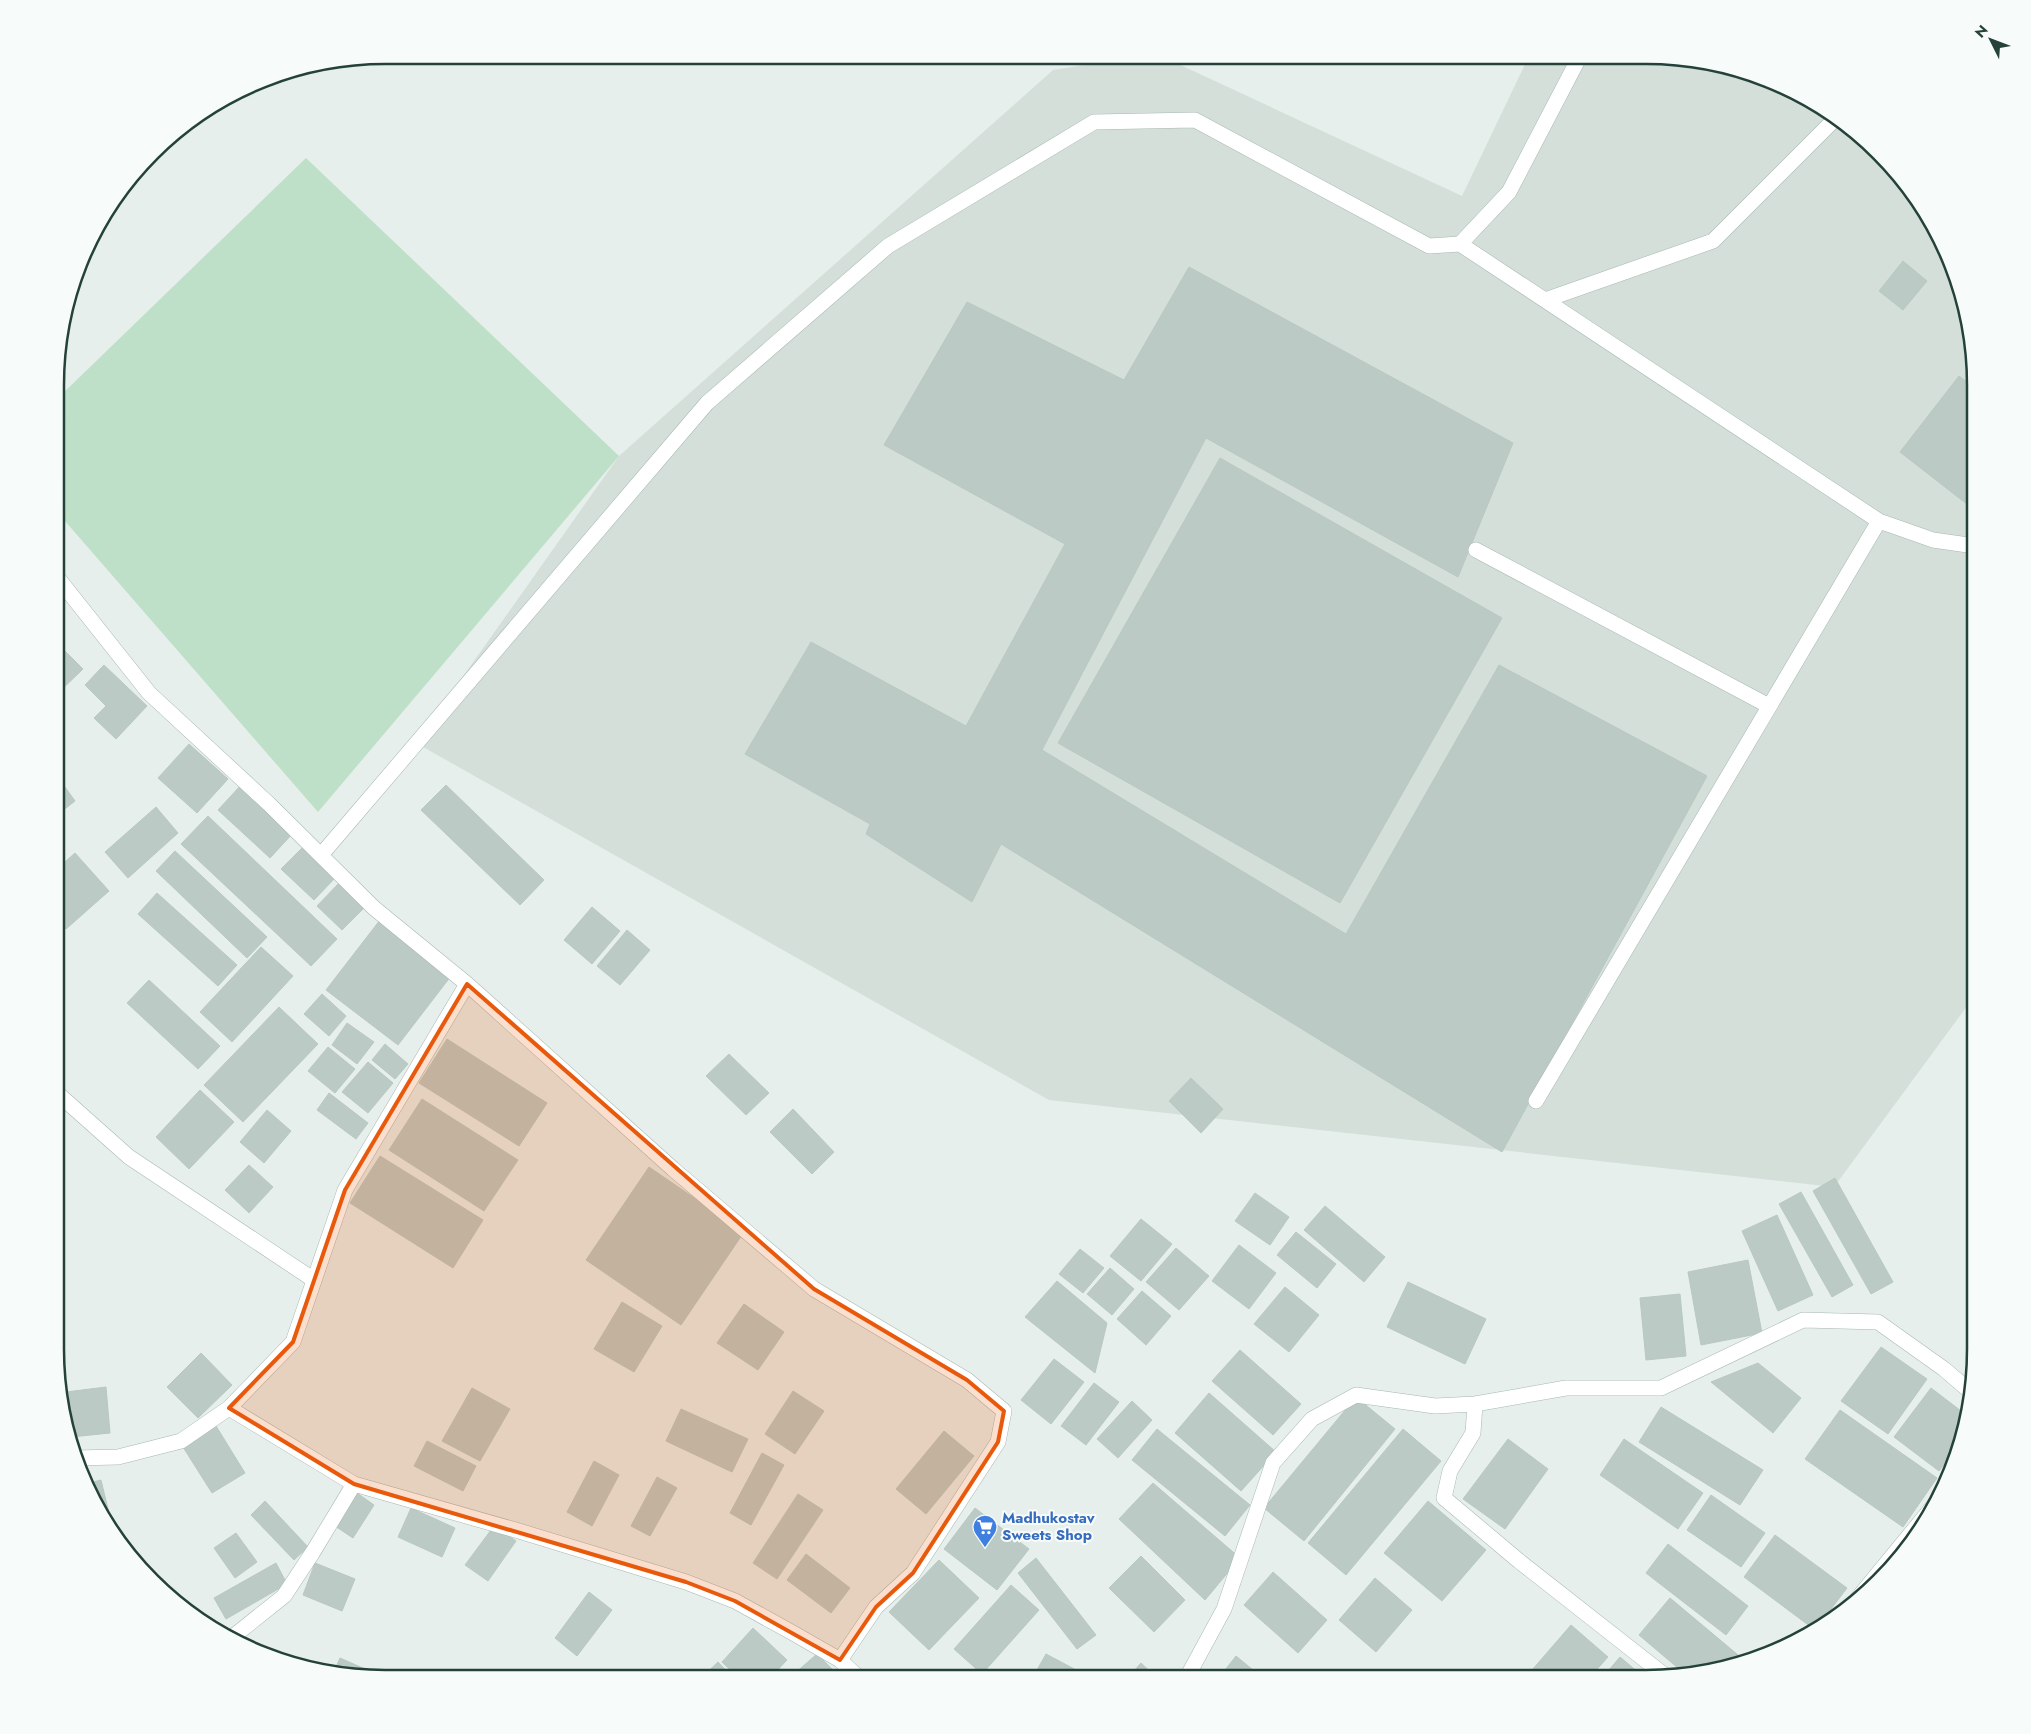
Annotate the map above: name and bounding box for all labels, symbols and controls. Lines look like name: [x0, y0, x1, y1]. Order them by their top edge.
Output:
north arrow: [1966, 15, 2016, 65]
text: N: [1970, 20, 1992, 42]
place label: Madhukostav Sweets Shop: [1002, 1507, 1095, 1546]
supermarket icon: Madhukostav Sweets Shop: [972, 1514, 998, 1548]

